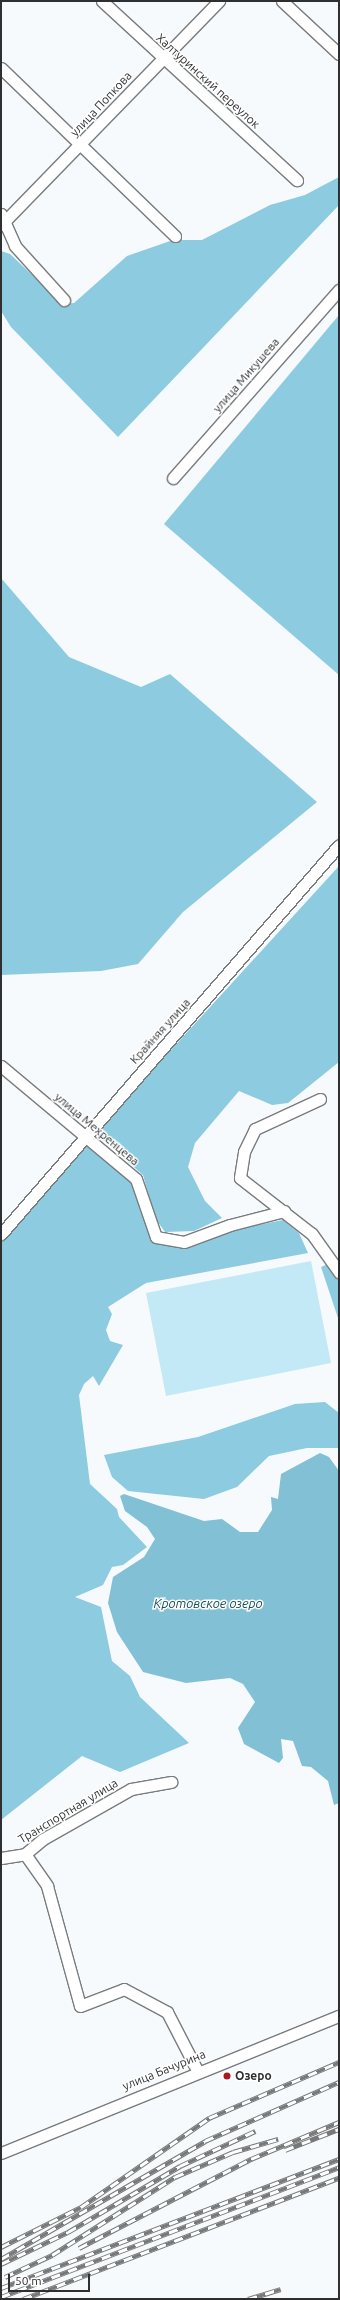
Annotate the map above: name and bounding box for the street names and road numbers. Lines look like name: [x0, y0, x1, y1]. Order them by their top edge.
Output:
street label: Халтуринский переулок: [153, 31, 263, 131]
street label: улица Попкова: [67, 69, 135, 139]
street label: улица Микушева: [210, 335, 282, 415]
street label: Крайняя улица: [127, 995, 193, 1067]
street label: улица Мехренцева: [52, 1090, 142, 1168]
street label: Транспортная улица: [16, 1776, 120, 1846]
street label: улица Бачурина: [120, 2047, 208, 2093]

